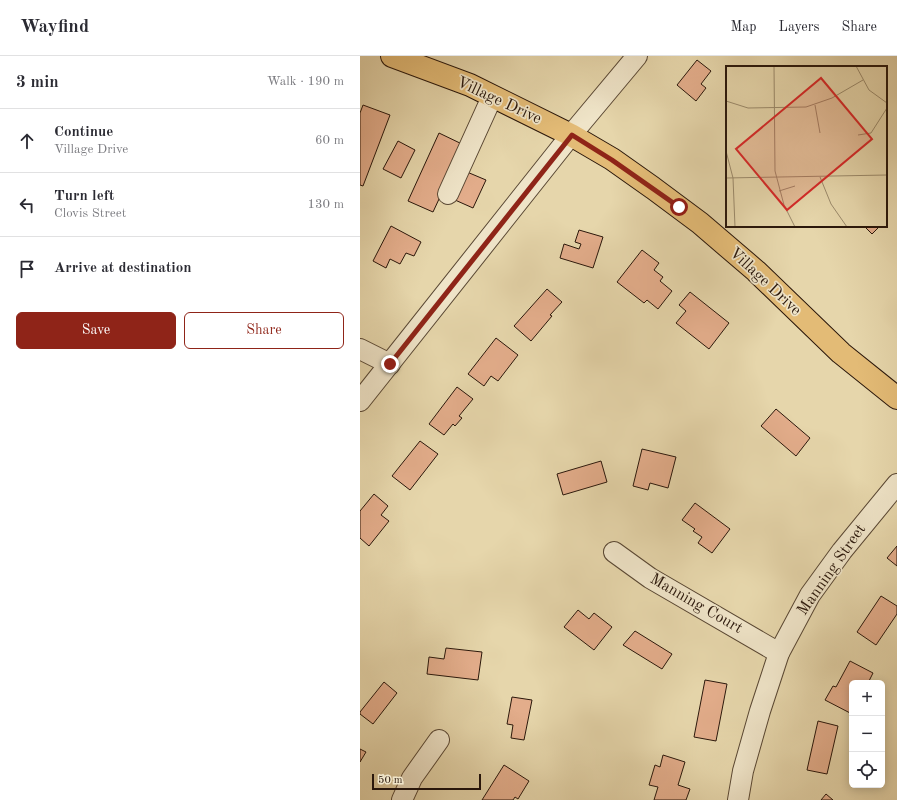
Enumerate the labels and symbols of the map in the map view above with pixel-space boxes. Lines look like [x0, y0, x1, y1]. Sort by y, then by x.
inset map [726, 66, 887, 227]
street label: Village Drive [454, 74, 544, 128]
route start [670, 198, 688, 216]
street label: Village Drive [726, 245, 804, 319]
route end [381, 355, 399, 373]
street label: Manning Street [795, 521, 869, 618]
street label: Manning Court [647, 571, 745, 637]
scale bar [372, 772, 481, 791]

